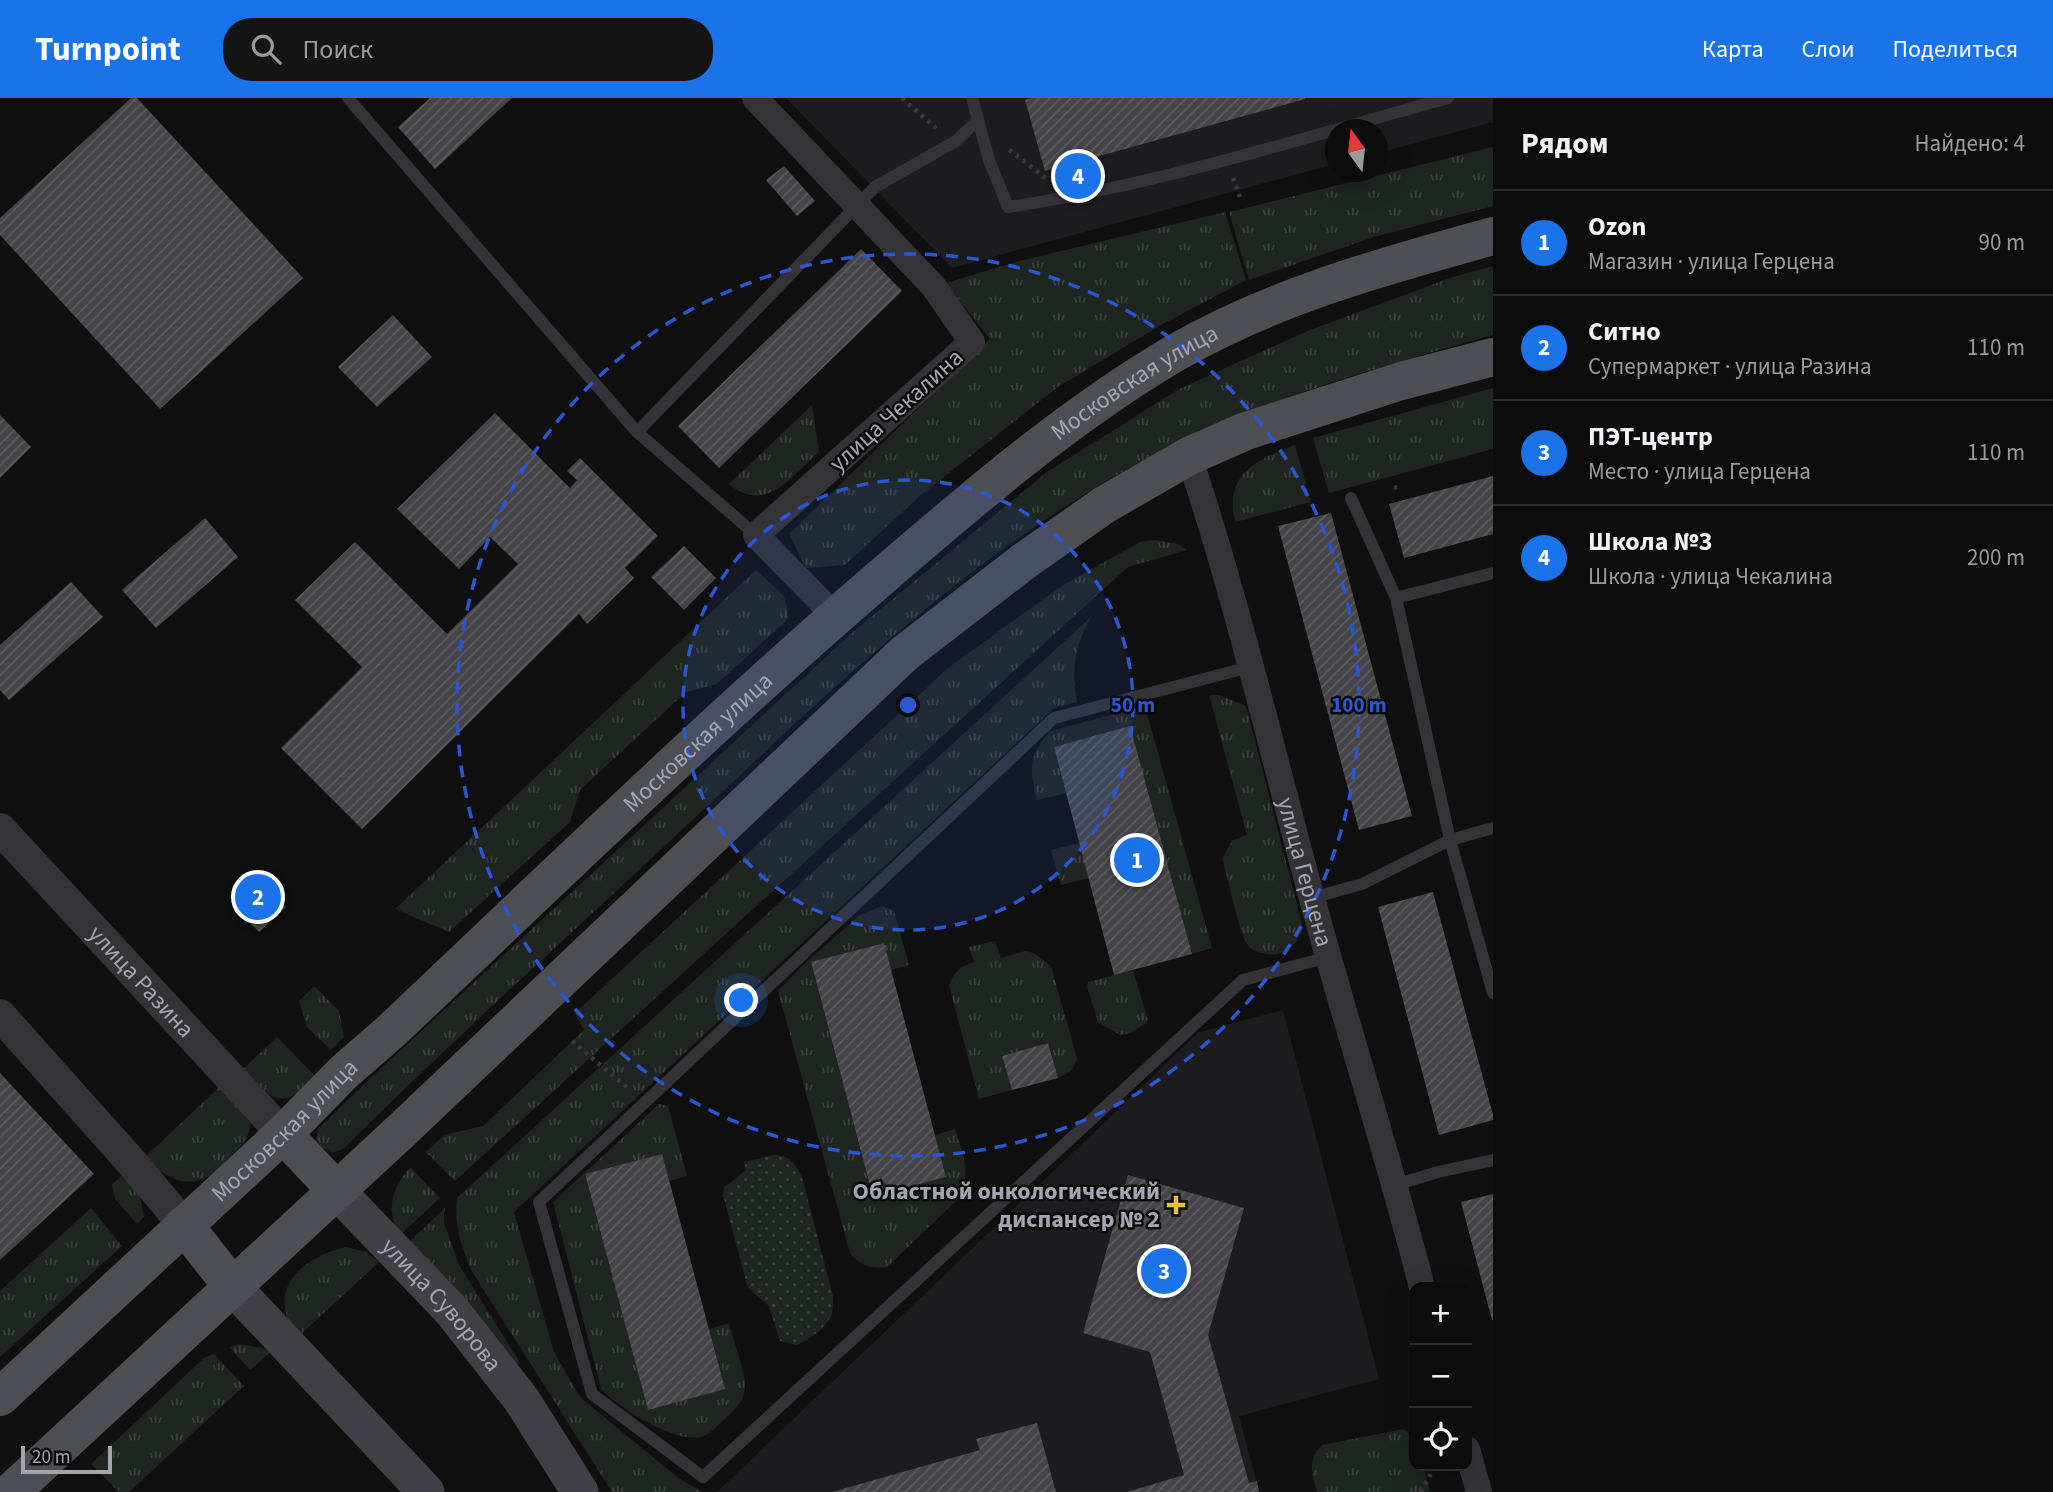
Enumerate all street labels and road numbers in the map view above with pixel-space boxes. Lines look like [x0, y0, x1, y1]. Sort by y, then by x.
street label: Московская улица [1044, 316, 1224, 449]
street label: улица Чекалина [822, 341, 971, 480]
street label: Московская улица [615, 664, 781, 821]
street label: улица Герцена [1268, 794, 1342, 951]
street label: улица Разина [80, 918, 202, 1046]
street label: Московская улица [203, 1051, 366, 1210]
street label: улица Суворова [373, 1230, 510, 1379]

